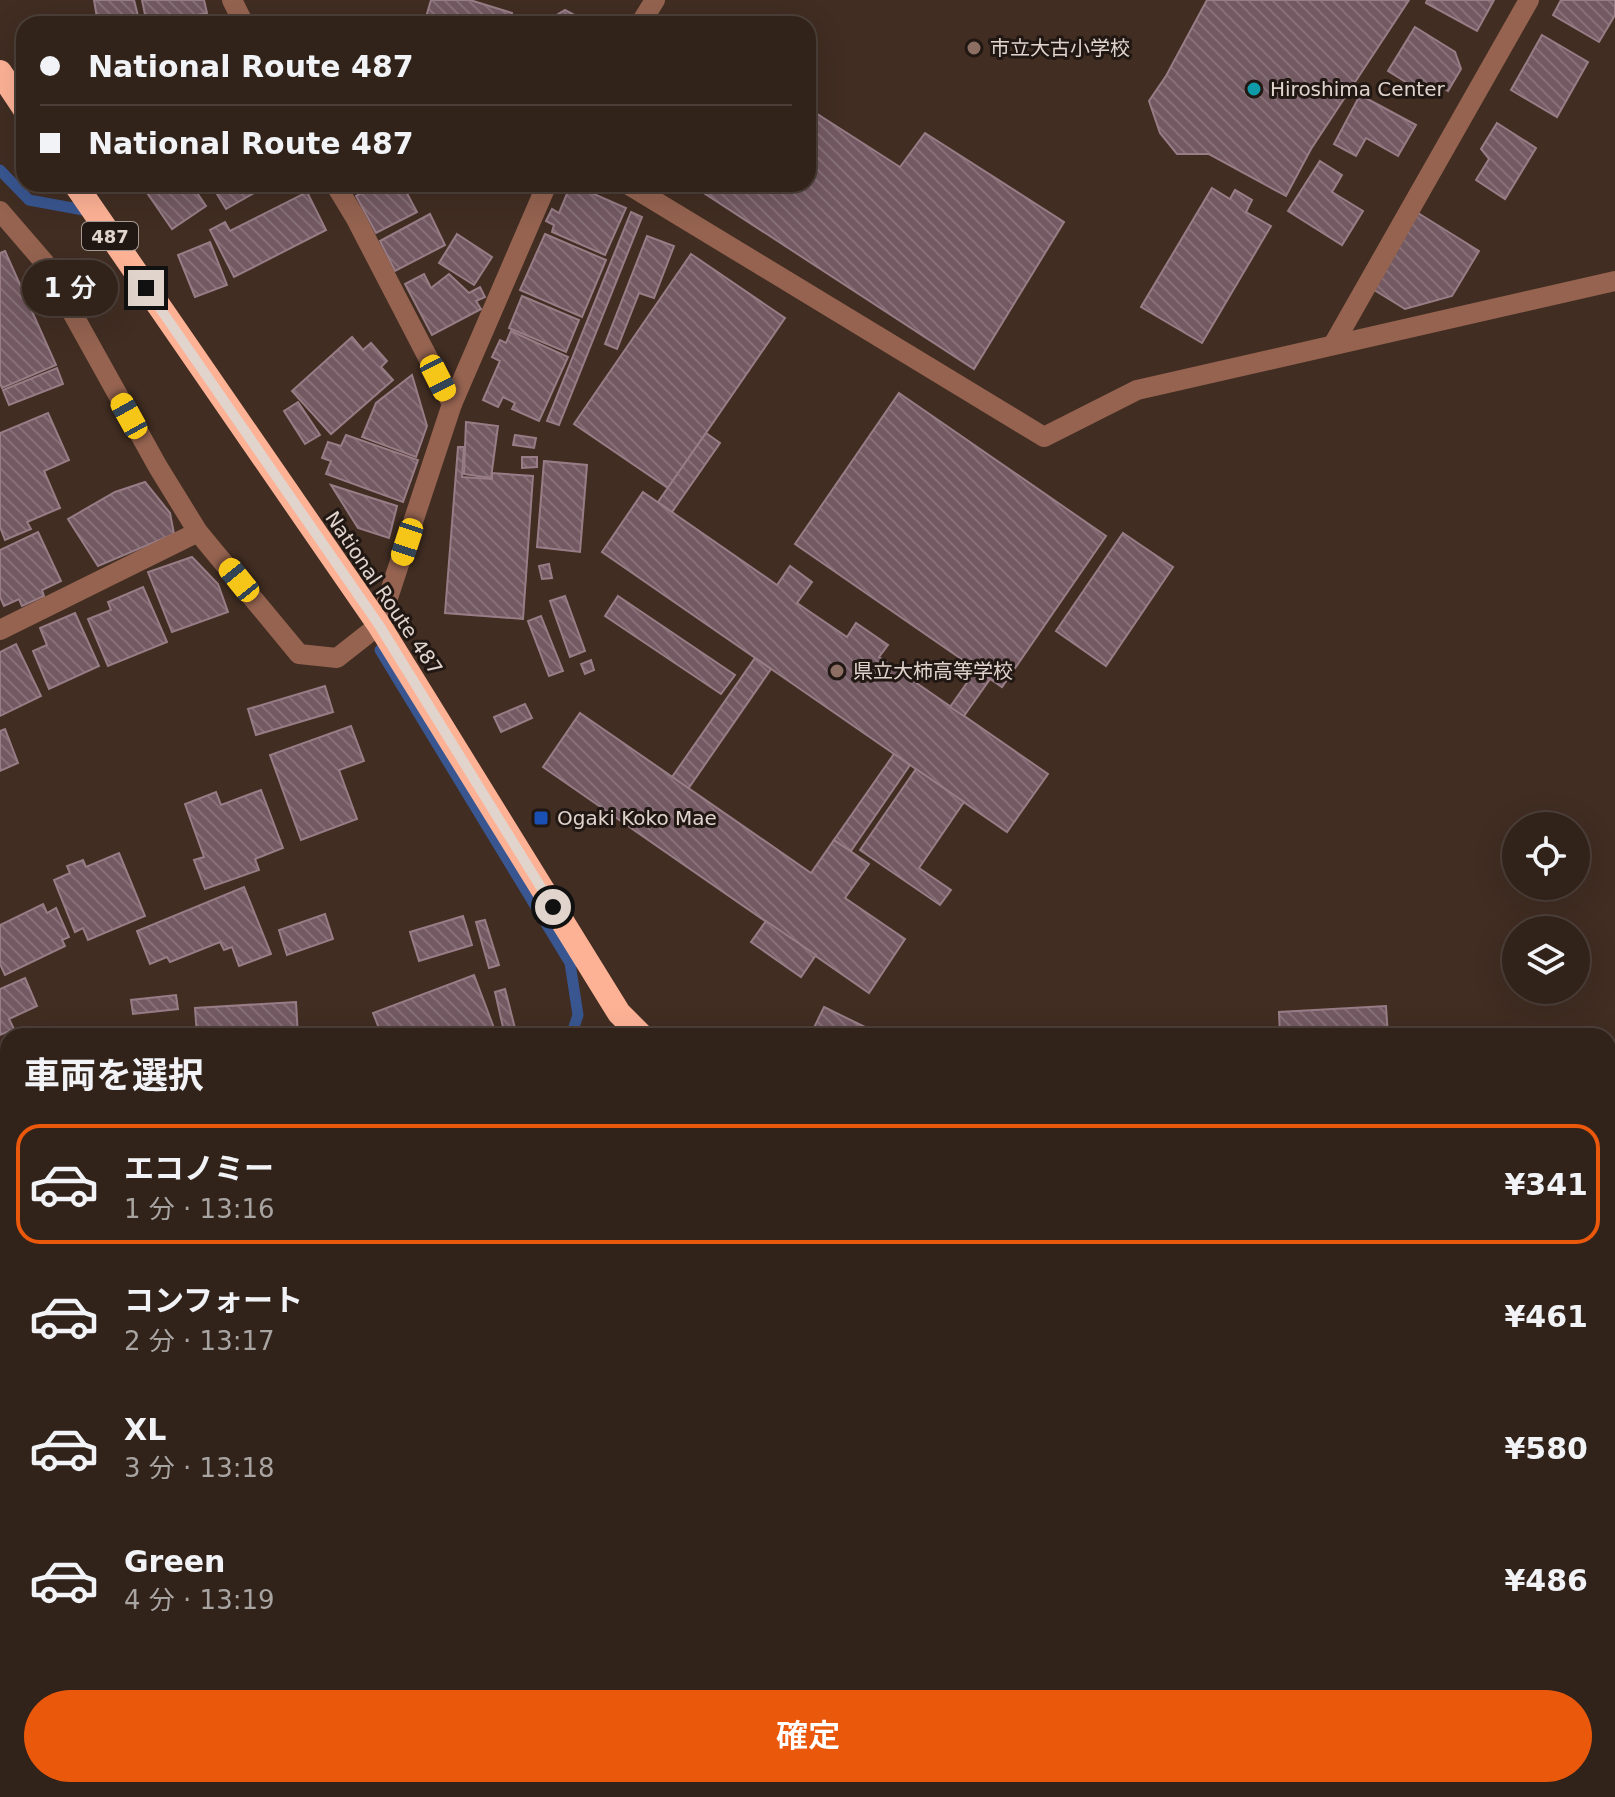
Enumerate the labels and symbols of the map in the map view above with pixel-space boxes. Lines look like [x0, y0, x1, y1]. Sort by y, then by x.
place label: 市立大古小学校 [990, 36, 1130, 60]
marker: 市立大古小学校 [965, 39, 983, 57]
place label: Hiroshima Center [1270, 77, 1445, 101]
marker: Hiroshima Center [1245, 80, 1263, 98]
road number: 487 [82, 222, 138, 250]
callout: 1 分 [22, 260, 118, 316]
route end [128, 270, 164, 306]
car [416, 351, 460, 405]
car [107, 389, 151, 443]
street label: National Route 487 [320, 507, 448, 679]
car [388, 515, 426, 569]
car [215, 554, 263, 606]
place label: 県立大柿高等学校 [853, 659, 1013, 683]
marker: 県立大柿高等学校 [828, 662, 846, 680]
place label: Ogaki Koko Mae [557, 806, 717, 830]
marker: Ogaki Koko Mae [532, 809, 550, 827]
route start [535, 889, 571, 925]

